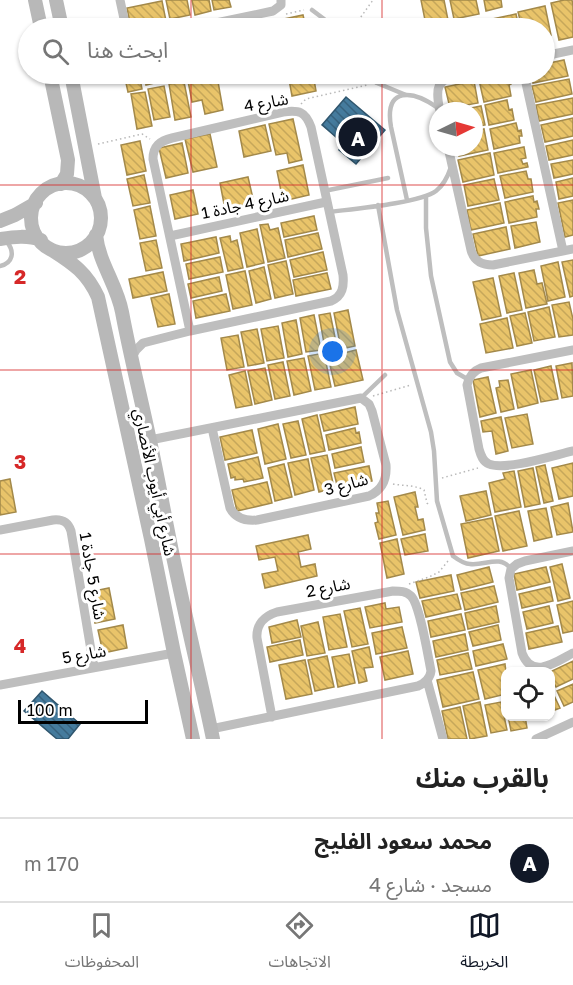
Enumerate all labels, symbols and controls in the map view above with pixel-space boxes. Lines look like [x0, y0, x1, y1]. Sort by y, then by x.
search box [18, 18, 555, 84]
icon: search [39, 35, 72, 68]
text: ابحث هنا [87, 36, 168, 63]
street label: شارع 4 [242, 88, 290, 119]
north arrow [429, 102, 483, 156]
pin: A [338, 114, 378, 160]
street label: شارع 4 جادة 1 [199, 185, 291, 226]
text: 2 [14, 264, 26, 288]
your location [318, 337, 347, 366]
street label: شارع أبي أيوب الأنصاري [127, 406, 180, 558]
text: 3 [14, 449, 26, 473]
street label: شارع 3 [322, 469, 371, 502]
street label: شارع 5 جادة 1 [73, 531, 111, 622]
street label: شارع 2 [304, 573, 352, 604]
text: 4 [14, 633, 26, 657]
street label: شارع 5 [60, 640, 108, 671]
map controls [501, 667, 555, 721]
button: locate [501, 667, 555, 721]
scale bar [18, 697, 148, 724]
text: 100 m [27, 700, 73, 720]
text: بالقرب منك [416, 762, 549, 793]
text: محمد سعود الفليج [315, 827, 492, 854]
text: 170 m [24, 851, 79, 875]
text: A [522, 851, 537, 875]
text: مسجد · شارع 4 [369, 872, 492, 896]
tab: المحفوظات [65, 909, 139, 979]
tab: الاتجاهات [268, 909, 331, 979]
tab: الخريطة [460, 909, 508, 979]

